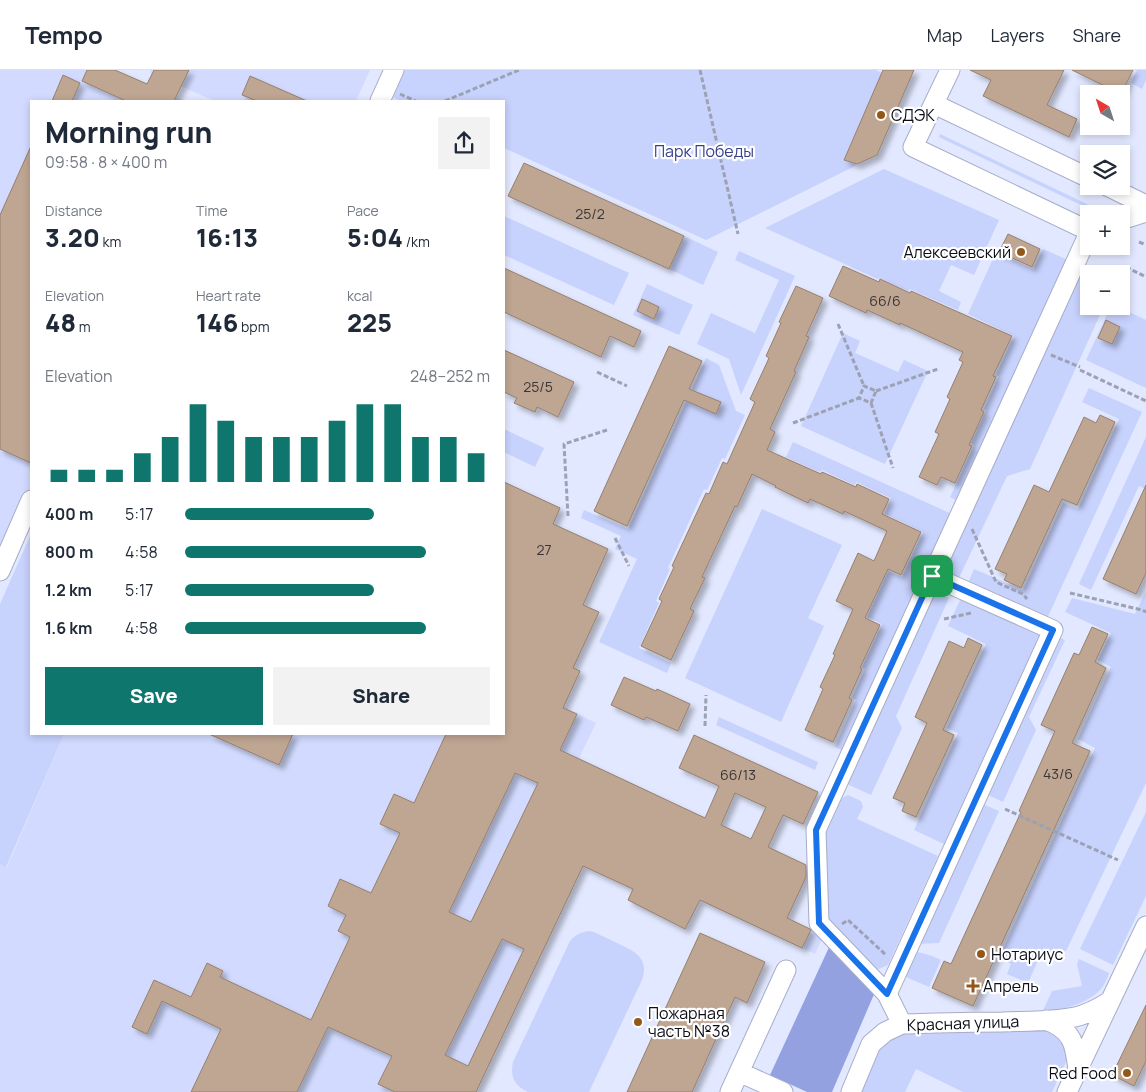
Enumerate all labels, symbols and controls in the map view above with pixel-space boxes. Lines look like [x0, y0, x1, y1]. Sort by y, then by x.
text: Tempo [25, 18, 103, 51]
text: Map [927, 23, 962, 47]
text: Layers [990, 23, 1044, 47]
text: Share [1072, 23, 1121, 47]
north arrow [1080, 85, 1130, 135]
map controls [1080, 85, 1130, 315]
place label: СДЭК [891, 104, 935, 126]
marker: СДЭК [875, 109, 887, 121]
text: Morning run [45, 113, 212, 151]
button: share [438, 117, 490, 169]
park label: Парк Победы [654, 140, 754, 162]
button: layers [1080, 145, 1130, 195]
text: 09:58 · 8 × 400 m [45, 151, 167, 173]
text: Distance [45, 201, 102, 220]
text: Time [196, 201, 228, 220]
text: Pace [347, 201, 379, 220]
house number: 25/2 [575, 204, 605, 223]
button: + [1080, 205, 1130, 255]
text: 3.20 [45, 220, 100, 255]
text: 16:13 [196, 220, 258, 255]
text: 5:04 [347, 220, 403, 255]
text: km [100, 232, 121, 251]
text: /km [403, 232, 430, 251]
place label: Алексеевский [903, 241, 1011, 263]
marker: Алексеевский [1015, 246, 1027, 258]
button: − [1080, 265, 1130, 315]
text: Elevation [45, 286, 104, 305]
text: Heart rate [196, 286, 261, 305]
text: kcal [347, 286, 373, 305]
house number: 66/6 [869, 291, 901, 310]
text: 48 [45, 305, 76, 340]
text: 146 [196, 305, 238, 340]
text: 225 [347, 305, 392, 340]
text: m [76, 317, 91, 336]
text: bpm [238, 317, 270, 336]
text: Elevation [45, 365, 113, 387]
text: 248–252 m [410, 365, 490, 387]
house number: 25/5 [523, 377, 553, 396]
text: 400 m [45, 503, 93, 525]
text: 5:17 [125, 503, 153, 525]
house number: 27 [536, 540, 552, 559]
text: 800 m [45, 541, 93, 563]
text: 4:58 [125, 541, 158, 563]
pin [911, 555, 953, 597]
icon: arrive [918, 562, 946, 590]
text: 1.2 km [45, 579, 92, 601]
text: 5:17 [125, 579, 153, 601]
text: 1.6 km [45, 617, 92, 639]
text: 4:58 [125, 617, 158, 639]
button: Save [45, 667, 263, 725]
button: Share [273, 667, 490, 725]
house number: 43/6 [1043, 764, 1073, 783]
house number: 66/13 [720, 765, 756, 784]
place label: Нотариус [991, 943, 1064, 965]
marker: Нотариус [975, 948, 987, 960]
place label: Апрель [983, 975, 1039, 997]
marker: Апрель [967, 980, 979, 992]
place label: Пожарная часть №38 [648, 1002, 730, 1042]
street label: Красная улица [907, 1010, 1019, 1036]
marker: Пожарная часть №38 [632, 1016, 644, 1028]
place label: Red Food [1049, 1062, 1117, 1084]
marker: Red Food [1121, 1067, 1133, 1079]

